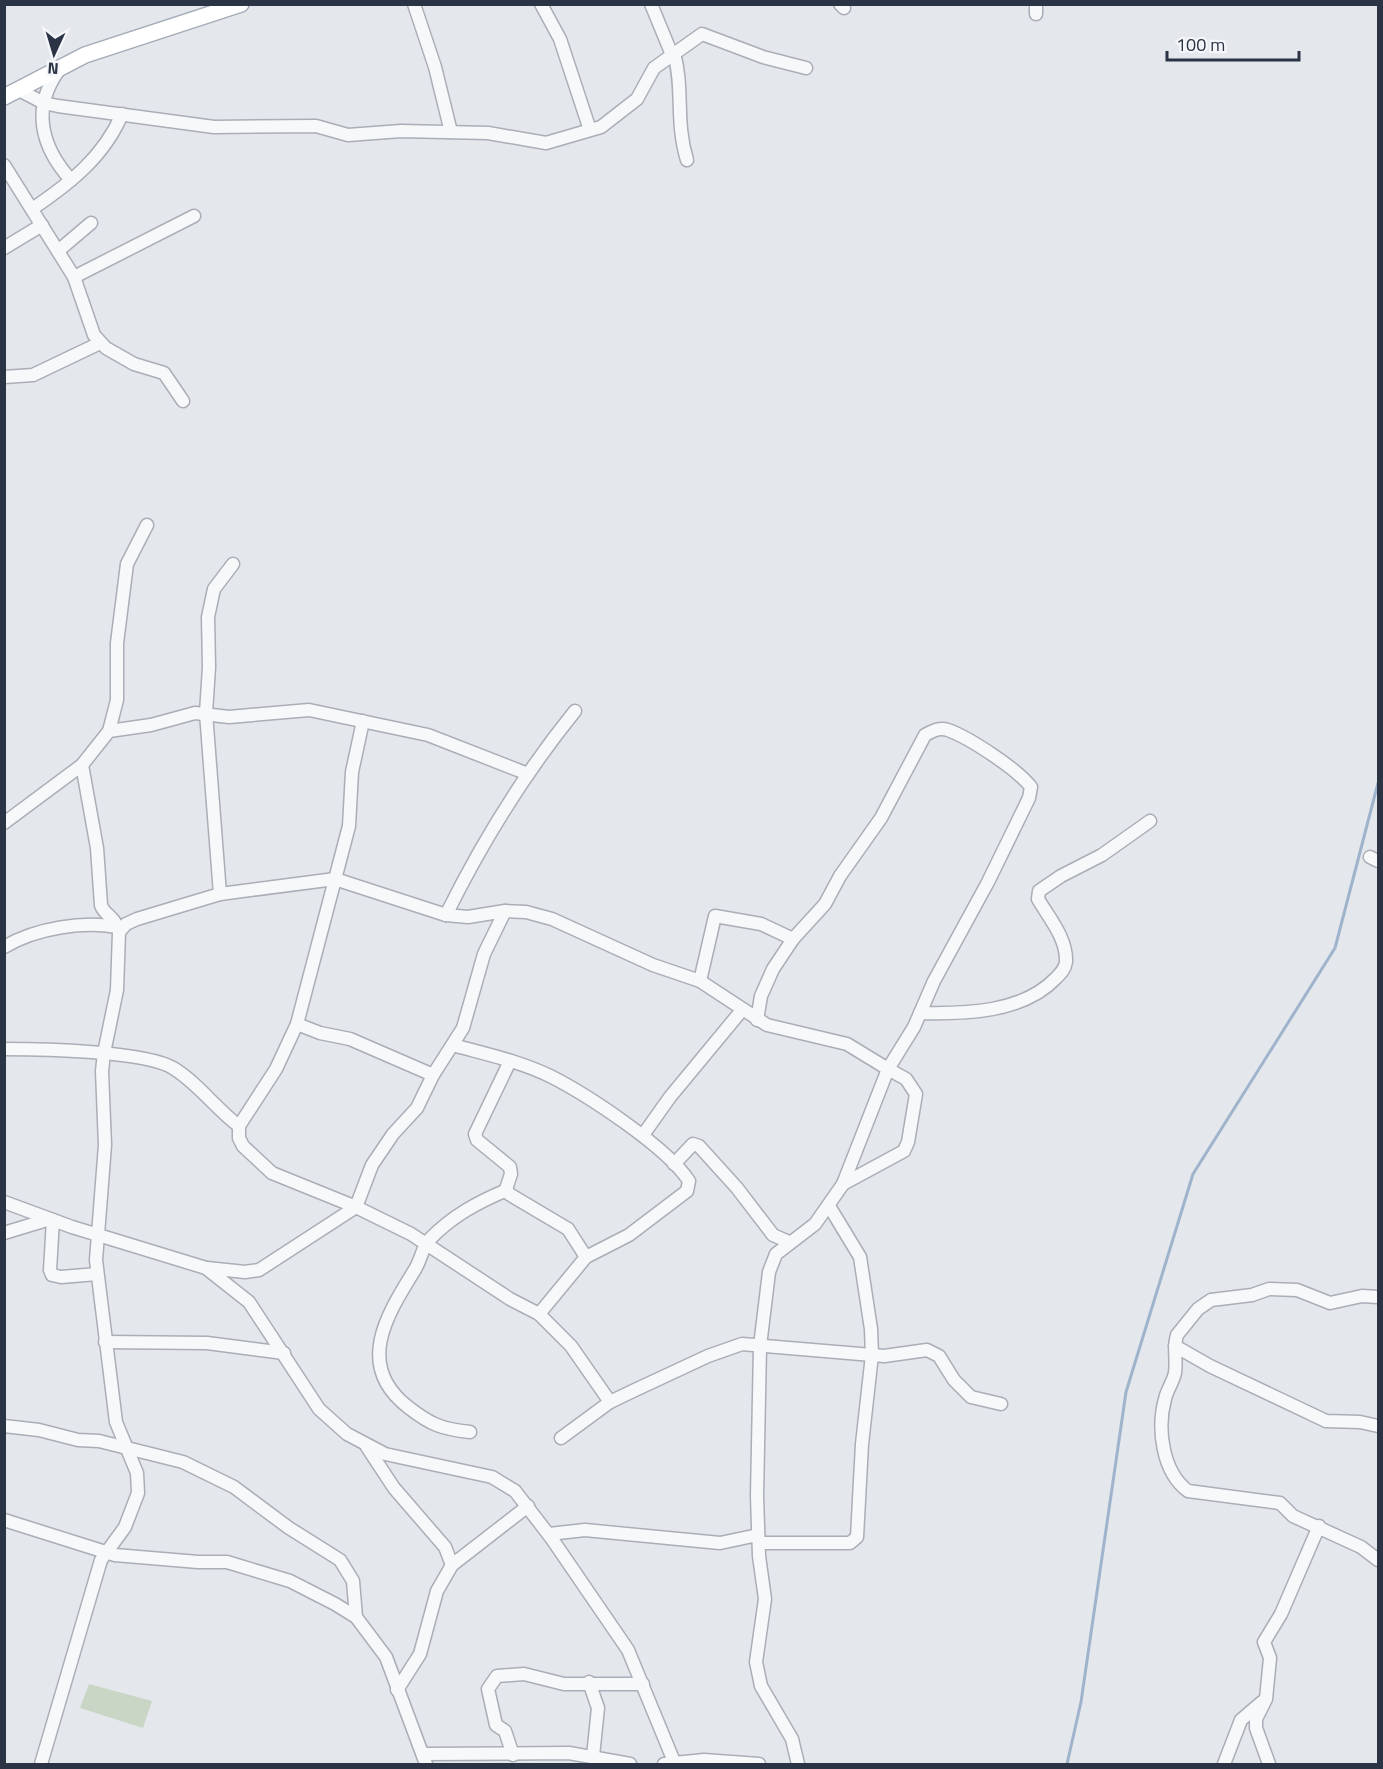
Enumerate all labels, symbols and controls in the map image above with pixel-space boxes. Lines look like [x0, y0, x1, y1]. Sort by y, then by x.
north arrow [24, 24, 84, 84]
scale bar [1167, 24, 1299, 62]
text: 100 m [1176, 31, 1225, 58]
text: N [47, 57, 59, 81]

